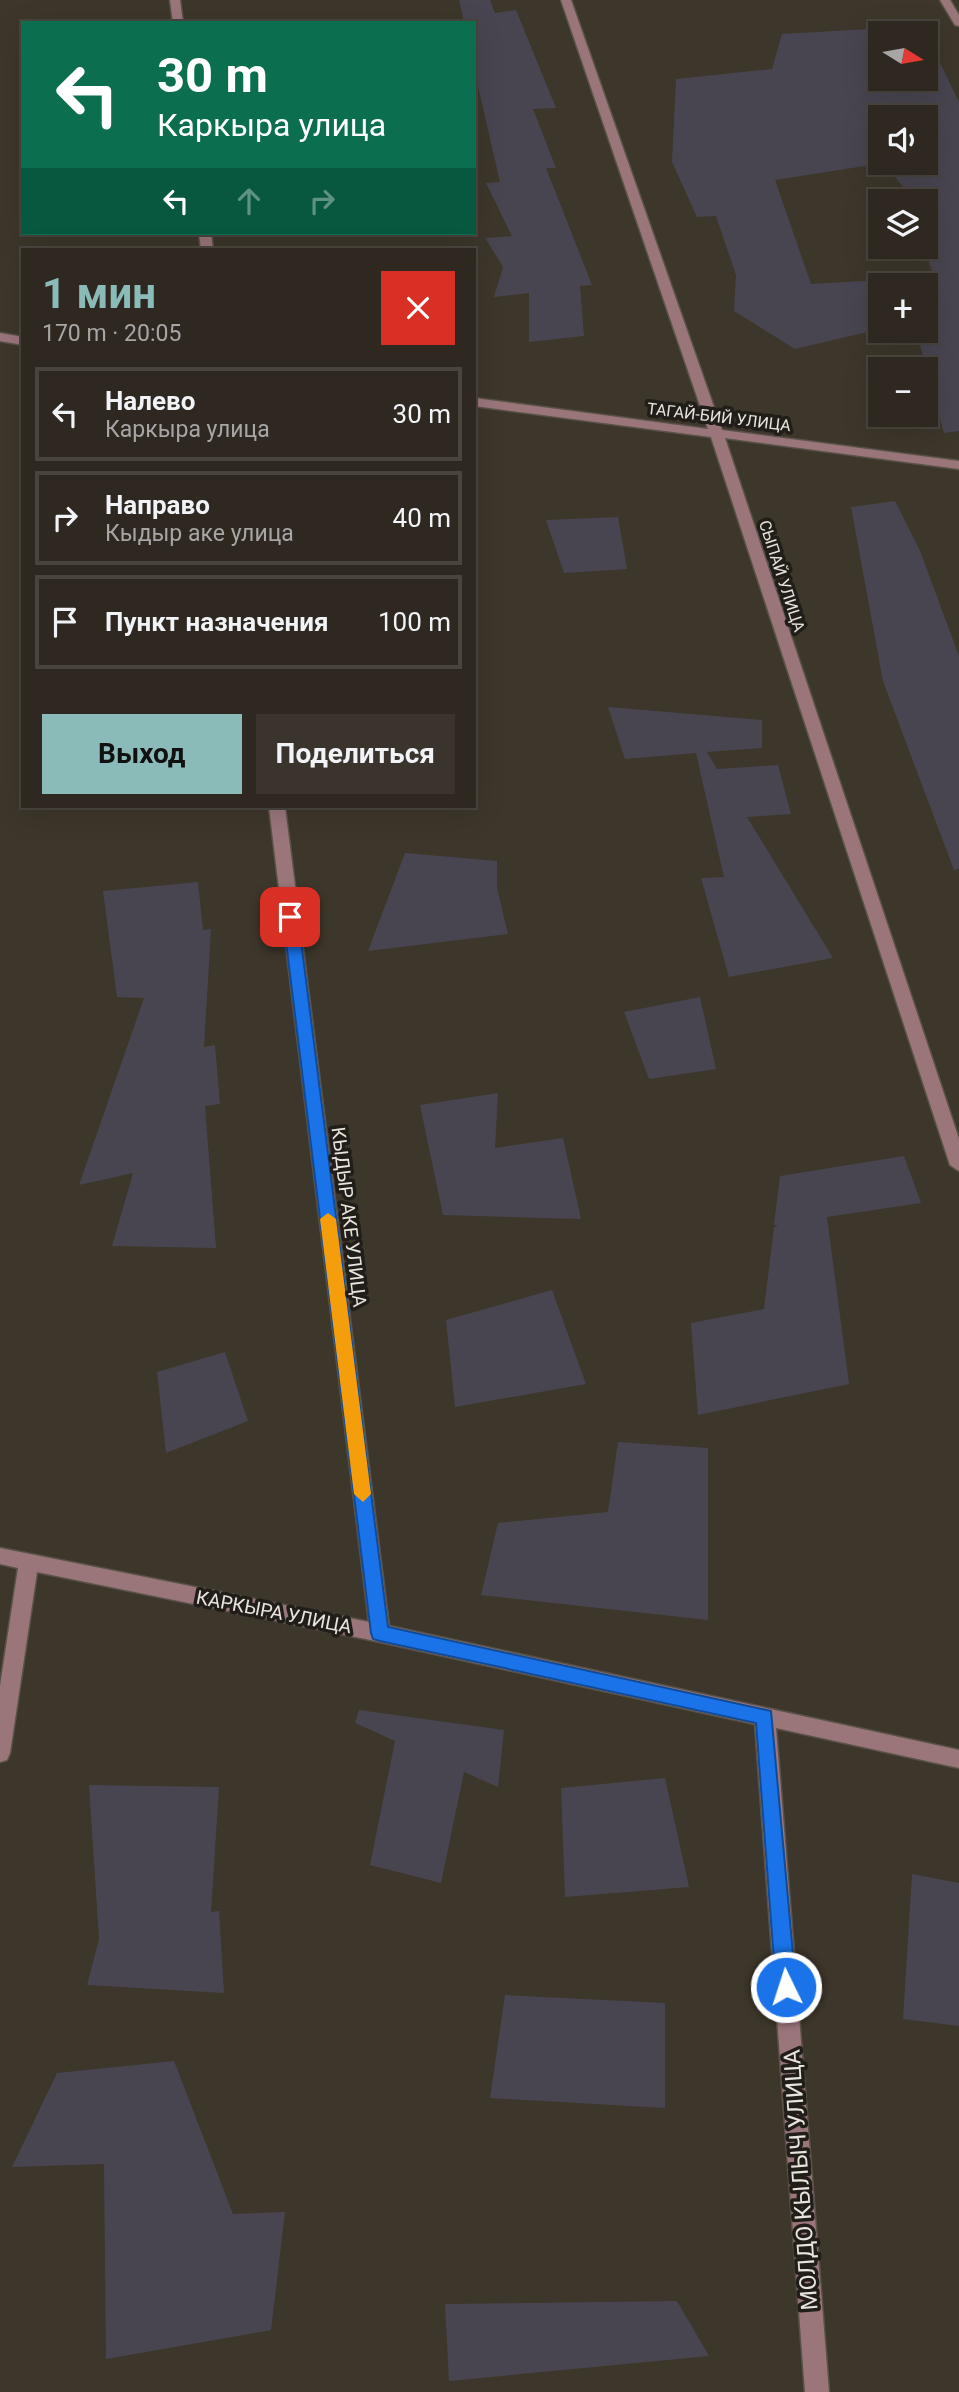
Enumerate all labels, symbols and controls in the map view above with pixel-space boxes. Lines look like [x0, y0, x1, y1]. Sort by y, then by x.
north arrow [868, 21, 938, 91]
map controls [868, 21, 938, 427]
text: 30 m [157, 47, 268, 104]
icon: left [42, 49, 133, 140]
button: sound [868, 105, 938, 175]
text: Каркыра улица [157, 106, 386, 144]
icon: left [157, 182, 195, 220]
icon: ahead [230, 182, 268, 220]
icon: right [303, 182, 341, 220]
button: layers [868, 189, 938, 259]
text: 1 мин [42, 269, 156, 318]
button: close [381, 271, 455, 345]
button: + [868, 273, 938, 343]
text: 170 m · 20:05 [42, 320, 181, 347]
button: − [868, 357, 938, 427]
text: Налево [105, 386, 195, 416]
icon: left [46, 395, 84, 433]
text: 30 m [393, 399, 451, 429]
street label: ТАГАЙ-БИЙ УЛИЦА [646, 399, 792, 435]
text: Каркыра улица [105, 416, 270, 443]
text: Направо [105, 490, 210, 520]
icon: right [46, 499, 84, 537]
text: 40 m [393, 503, 451, 533]
street label: СЫПАЙ УЛИЦА [755, 518, 809, 635]
text: Кыдыр аке улица [105, 520, 294, 547]
icon: arrive [46, 603, 84, 641]
text: Пункт назначения [105, 607, 329, 637]
text: 100 m [378, 607, 451, 637]
button: Выход [42, 714, 242, 794]
button: Поделиться [256, 714, 455, 794]
pin [260, 887, 320, 947]
icon: arrive [271, 898, 309, 936]
street label: КЫДЫР АКЕ УЛИЦА [327, 1126, 372, 1309]
street label: КАРКЫРА УЛИЦА [194, 1586, 354, 1638]
position arrow [749, 1950, 823, 2024]
street label: МОЛДО КЫЛЫЧ УЛИЦА [778, 2049, 824, 2311]

